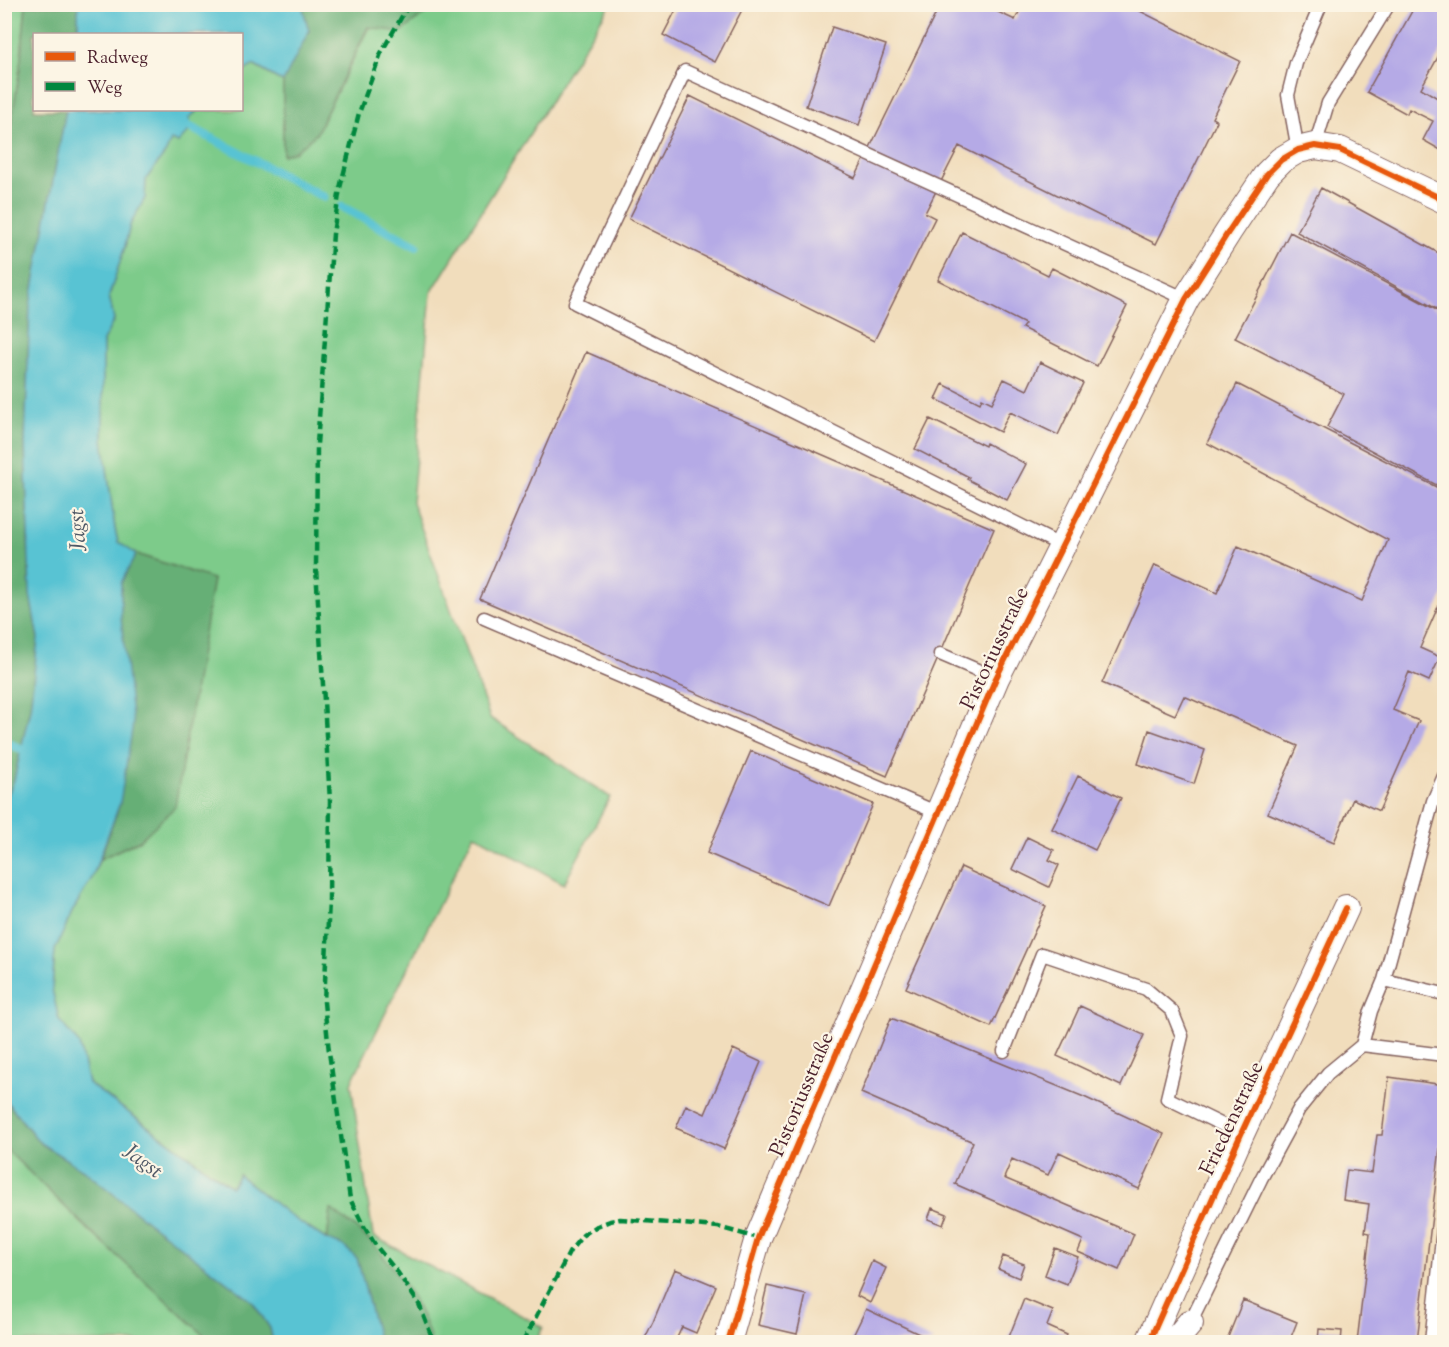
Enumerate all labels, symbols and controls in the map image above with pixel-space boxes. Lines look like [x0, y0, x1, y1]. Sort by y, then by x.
legend [33, 33, 243, 111]
text: Radweg [87, 46, 148, 72]
text: Weg [87, 76, 123, 102]
water label: Jagst [62, 508, 96, 553]
street label: Pistoriusstraße [954, 583, 1037, 715]
street label: Pistoriusstraße [763, 1028, 843, 1162]
street label: Friedenstraße [1193, 1057, 1272, 1181]
water label: Jagst [115, 1136, 169, 1188]

